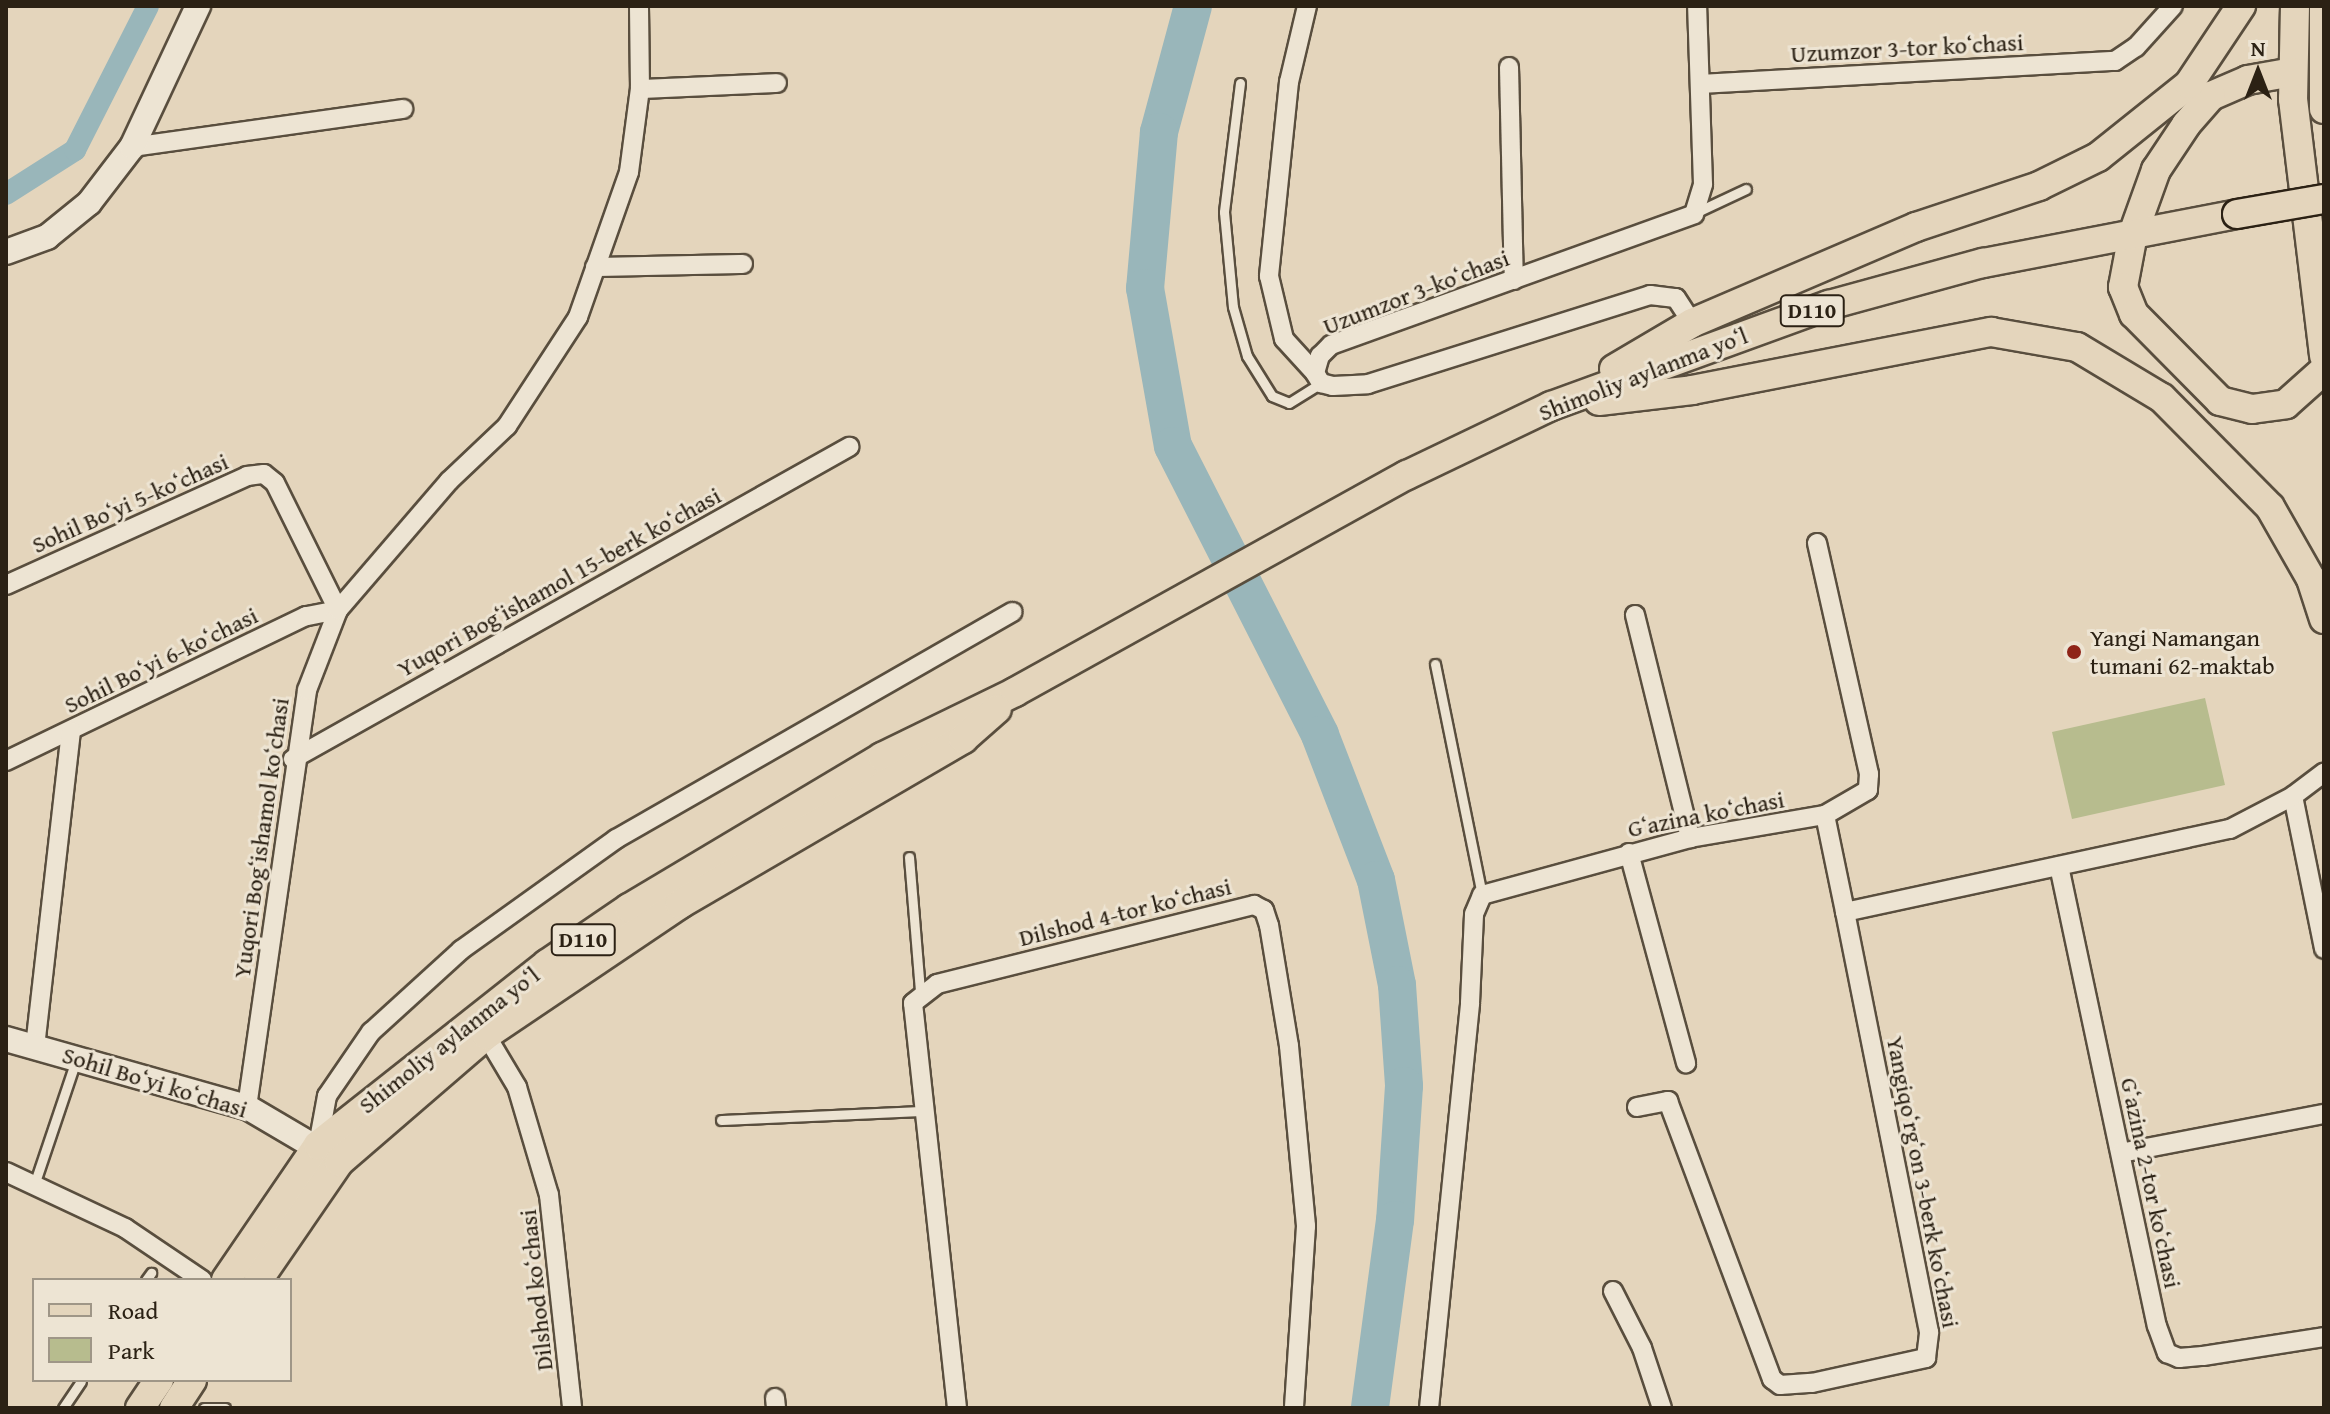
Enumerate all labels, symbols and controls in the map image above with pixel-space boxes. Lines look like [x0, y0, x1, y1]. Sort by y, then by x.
street label: Uzumzor 3-tor koʻchasi [1790, 28, 2024, 68]
north arrow [2218, 32, 2298, 112]
text: N [2251, 32, 2265, 64]
street label: Uzumzor 3-koʻchasi [1319, 243, 1513, 341]
road number: D110 [1778, 293, 1846, 329]
street label: Shimoliy aylanma yoʻl [1534, 321, 1752, 427]
street label: Sohil Boʻyi 5-koʻchasi [27, 447, 233, 559]
street label: Yuqori Bogʻishamol 15-berk koʻchasi [392, 481, 726, 683]
street label: Sohil Boʻyi 6-koʻchasi [59, 601, 263, 719]
place label: Yangi Namangan tumani 62-maktab [2090, 624, 2275, 680]
marker: Yangi Namangan tumani 62-maktab [2065, 643, 2083, 661]
street label: Yuqori Bogʻishamol koʻchasi [227, 696, 295, 980]
street label: Gʻazina koʻchasi [1625, 785, 1787, 843]
street label: Dilshod 4-tor koʻchasi [1016, 872, 1234, 952]
road number: D110 [549, 922, 617, 958]
street label: Shimoliy aylanma yoʻl [353, 960, 545, 1120]
street label: Yangiqoʻrgʻon 3-berk koʻchasi [1881, 1034, 1965, 1330]
street label: Sohil Boʻyi koʻchasi [59, 1040, 251, 1124]
street label: Gʻazina 2-tor koʻchasi [2115, 1075, 2187, 1291]
street label: Dilshod koʻchasi [513, 1208, 559, 1372]
legend [32, 1278, 292, 1382]
text: Road [108, 1293, 158, 1328]
text: Park [108, 1333, 154, 1368]

